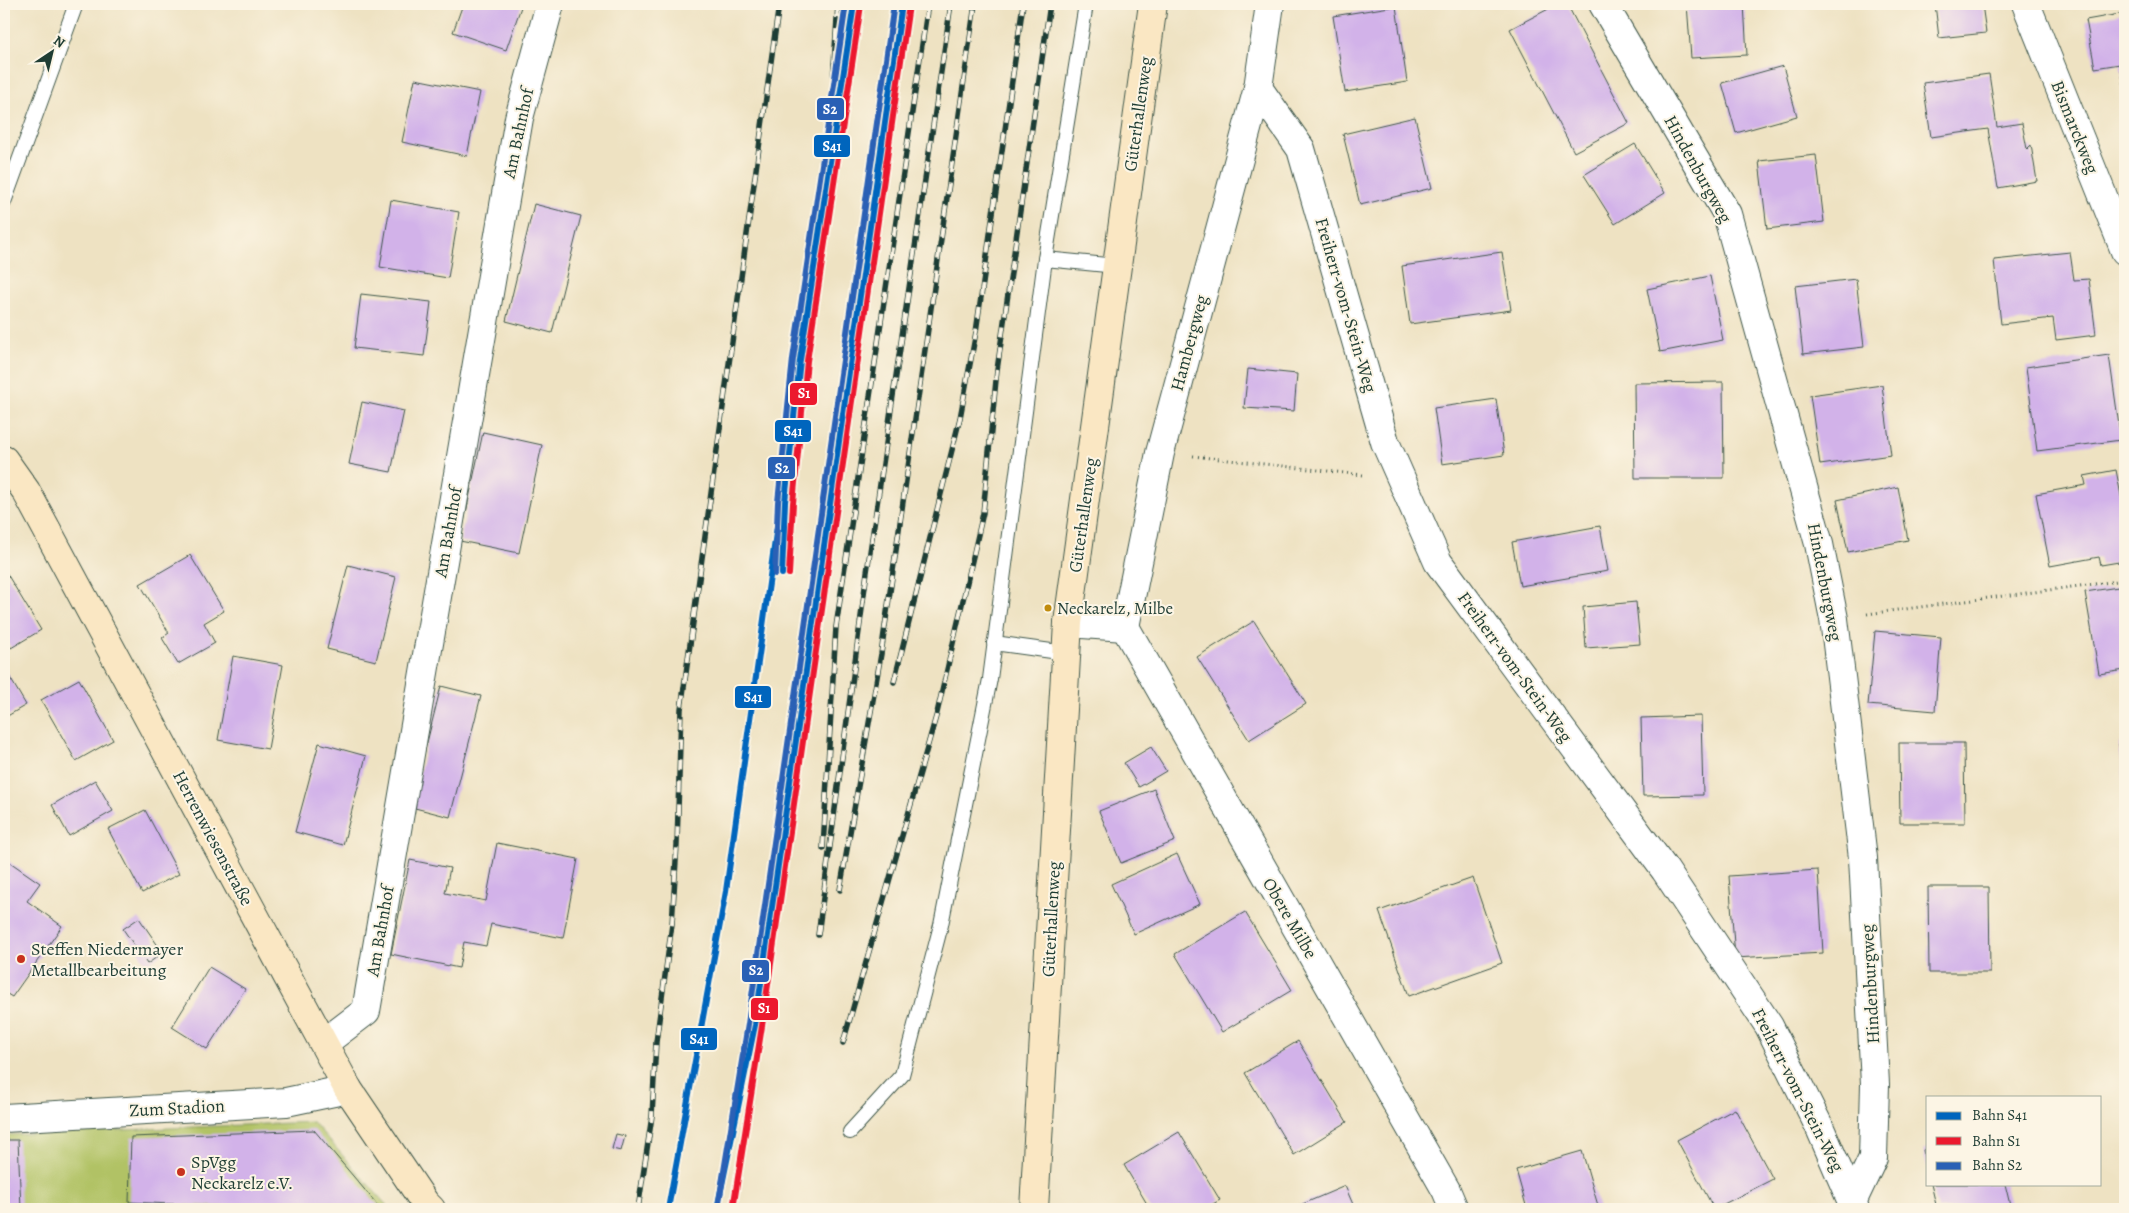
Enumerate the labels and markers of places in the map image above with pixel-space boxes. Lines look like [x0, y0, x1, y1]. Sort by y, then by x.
place label: Neckarelz, Milbe [1057, 597, 1173, 620]
marker: Neckarelz, Milbe [1043, 603, 1053, 613]
place label: Steffen Niedermayer Metallbearbeitung [31, 937, 183, 982]
marker: Steffen Niedermayer Metallbearbeitung [15, 953, 27, 965]
place label: SpVgg Neckarelz e.V. [191, 1150, 293, 1195]
marker: SpVgg Neckarelz e.V. [175, 1166, 187, 1178]

